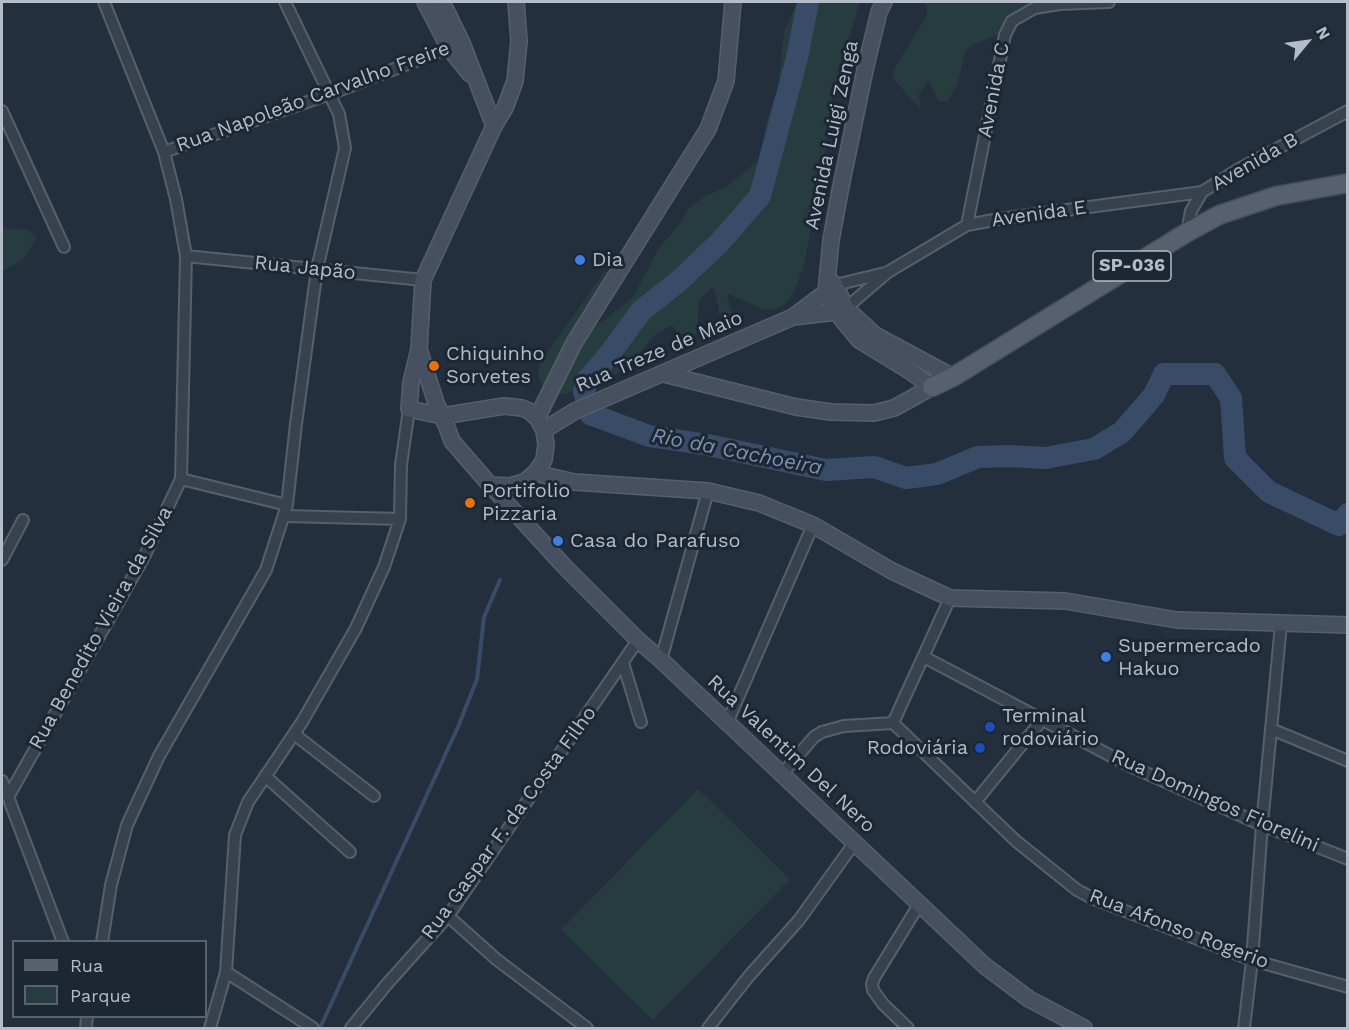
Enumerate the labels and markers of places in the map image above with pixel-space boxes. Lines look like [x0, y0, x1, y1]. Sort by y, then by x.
place label: Dia [592, 248, 623, 272]
marker: Dia [573, 253, 587, 267]
place label: Chiquinho Sorvetes [446, 342, 544, 389]
marker: Chiquinho Sorvetes [427, 359, 441, 373]
place label: Portifolio Pizzaria [482, 479, 570, 526]
marker: Portifolio Pizzaria [463, 496, 477, 510]
place label: Casa do Parafuso [570, 529, 740, 553]
marker: Casa do Parafuso [551, 534, 565, 548]
place label: Supermercado Hakuo [1118, 634, 1261, 681]
marker: Supermercado Hakuo [1099, 650, 1113, 664]
place label: Terminal rodoviário [1002, 704, 1099, 751]
marker: Terminal rodoviário [983, 720, 997, 734]
place label: Rodoviária [867, 736, 968, 760]
marker: Rodoviária [973, 741, 987, 755]

